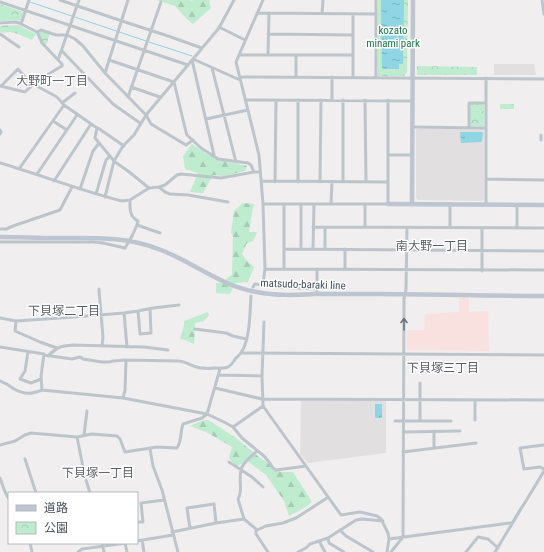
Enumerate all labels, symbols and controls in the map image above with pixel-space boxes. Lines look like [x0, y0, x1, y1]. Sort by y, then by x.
park label: kozato minami park [366, 24, 420, 50]
district label: 大野町一丁目 [16, 74, 88, 88]
district label: 南大野一丁目 [396, 239, 468, 253]
street label: matsudo-baraki line [260, 277, 346, 292]
district label: 下貝塚二丁目 [28, 304, 100, 318]
one-way arrow [400, 318, 408, 331]
district label: 下貝塚三丁目 [407, 361, 479, 375]
district label: 下貝塚一丁目 [62, 466, 134, 480]
legend [8, 492, 138, 544]
text: 道路 [44, 501, 68, 515]
text: 公園 [44, 521, 68, 535]

